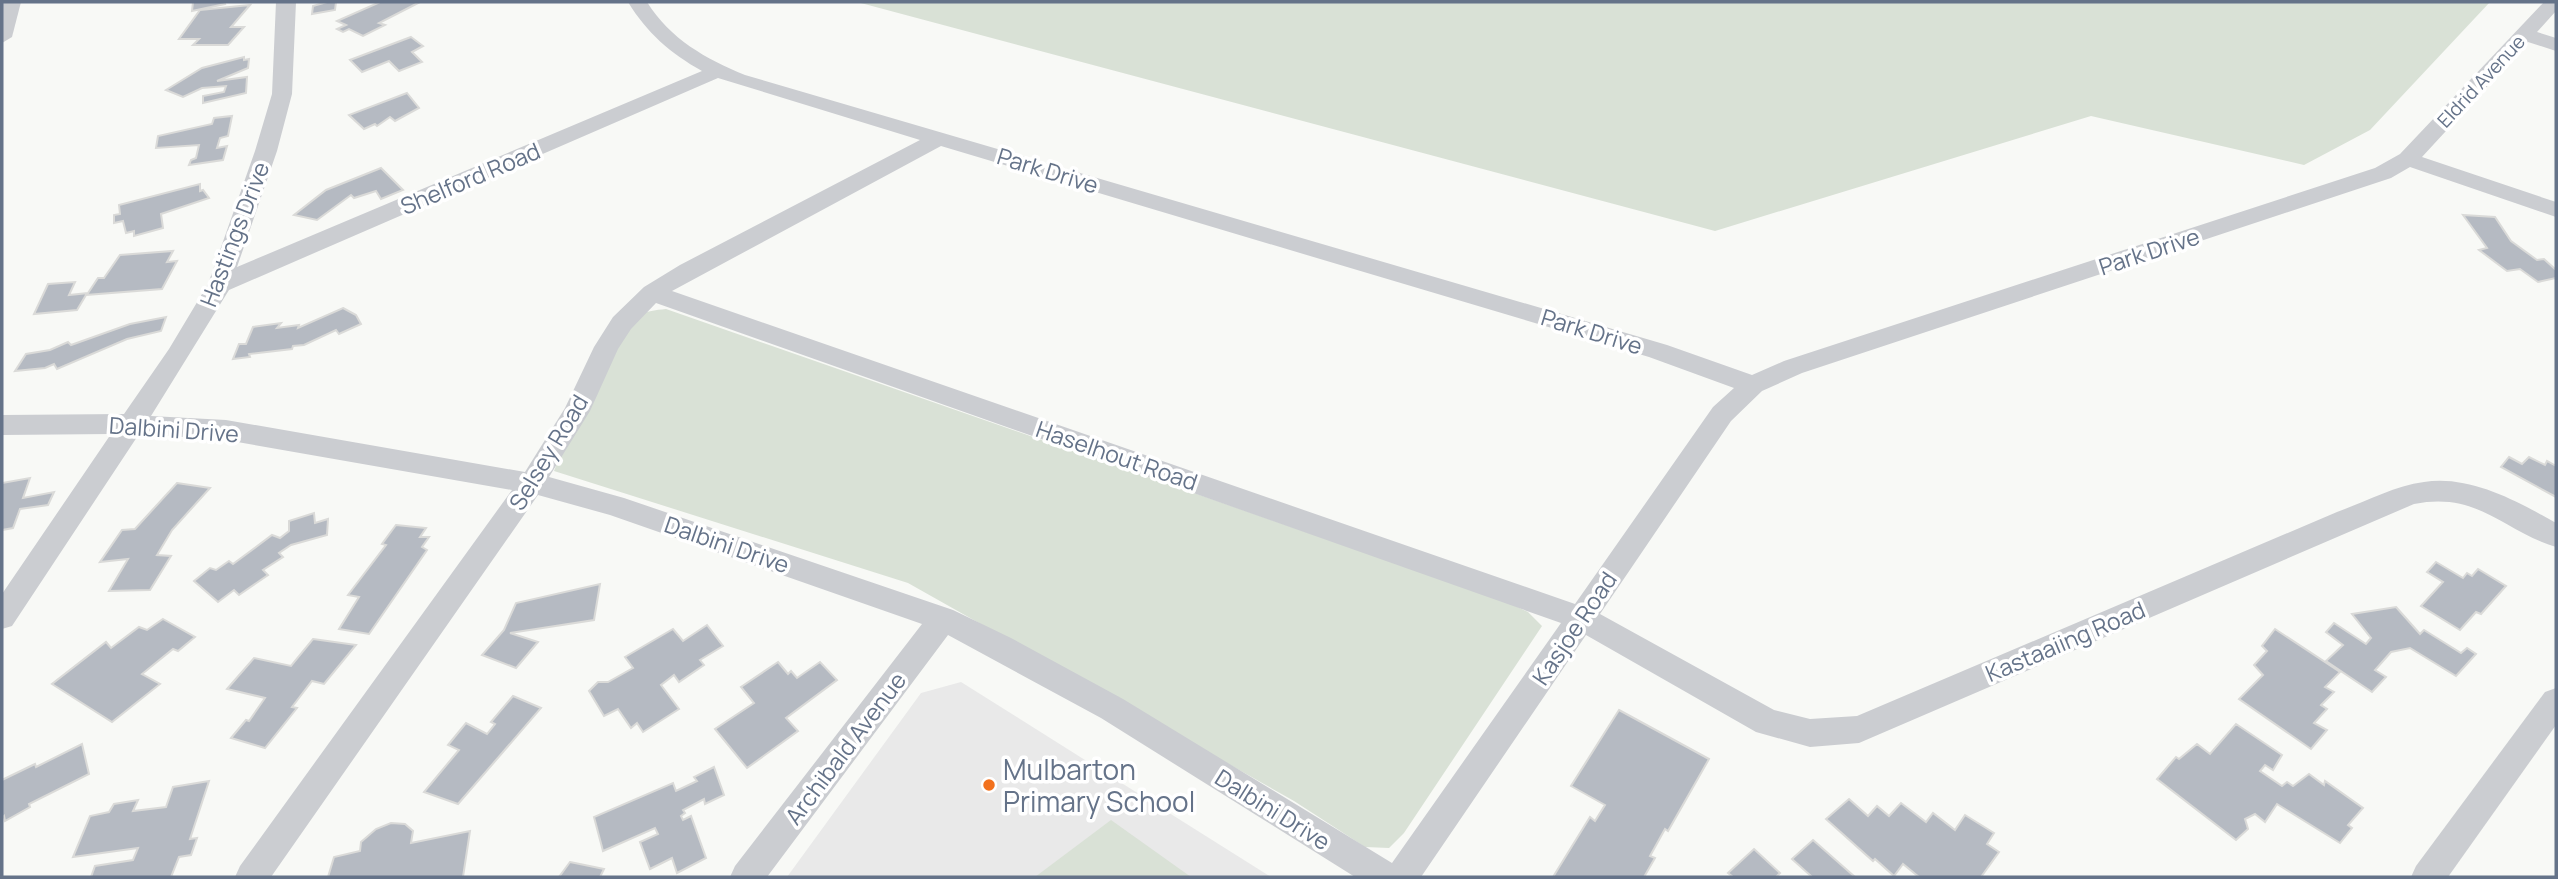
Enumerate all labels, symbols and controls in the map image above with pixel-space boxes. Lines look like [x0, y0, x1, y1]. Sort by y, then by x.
street label: Eldrid Avenue [2431, 29, 2531, 133]
street label: Shelford Road [395, 134, 545, 222]
street label: Park Drive [993, 139, 1103, 201]
street label: Hastings Drive [192, 157, 276, 311]
street label: Park Drive [2094, 220, 2204, 282]
street label: Park Drive [1537, 300, 1647, 362]
street label: Selsey Road [501, 388, 595, 516]
street label: Dalbini Drive [108, 409, 240, 449]
street label: Haselhout Road [1032, 412, 1202, 498]
street label: Dalbini Drive [660, 508, 794, 580]
street label: Kasjoe Road [1524, 565, 1624, 691]
street label: Kastaaiing Road [1980, 593, 2150, 689]
street label: Archibald Avenue [777, 665, 913, 831]
place label: Mulbarton Primary School [1003, 750, 1195, 820]
street label: Dalbini Drive [1209, 761, 1337, 857]
marker: Mulbarton Primary School [981, 777, 997, 793]

